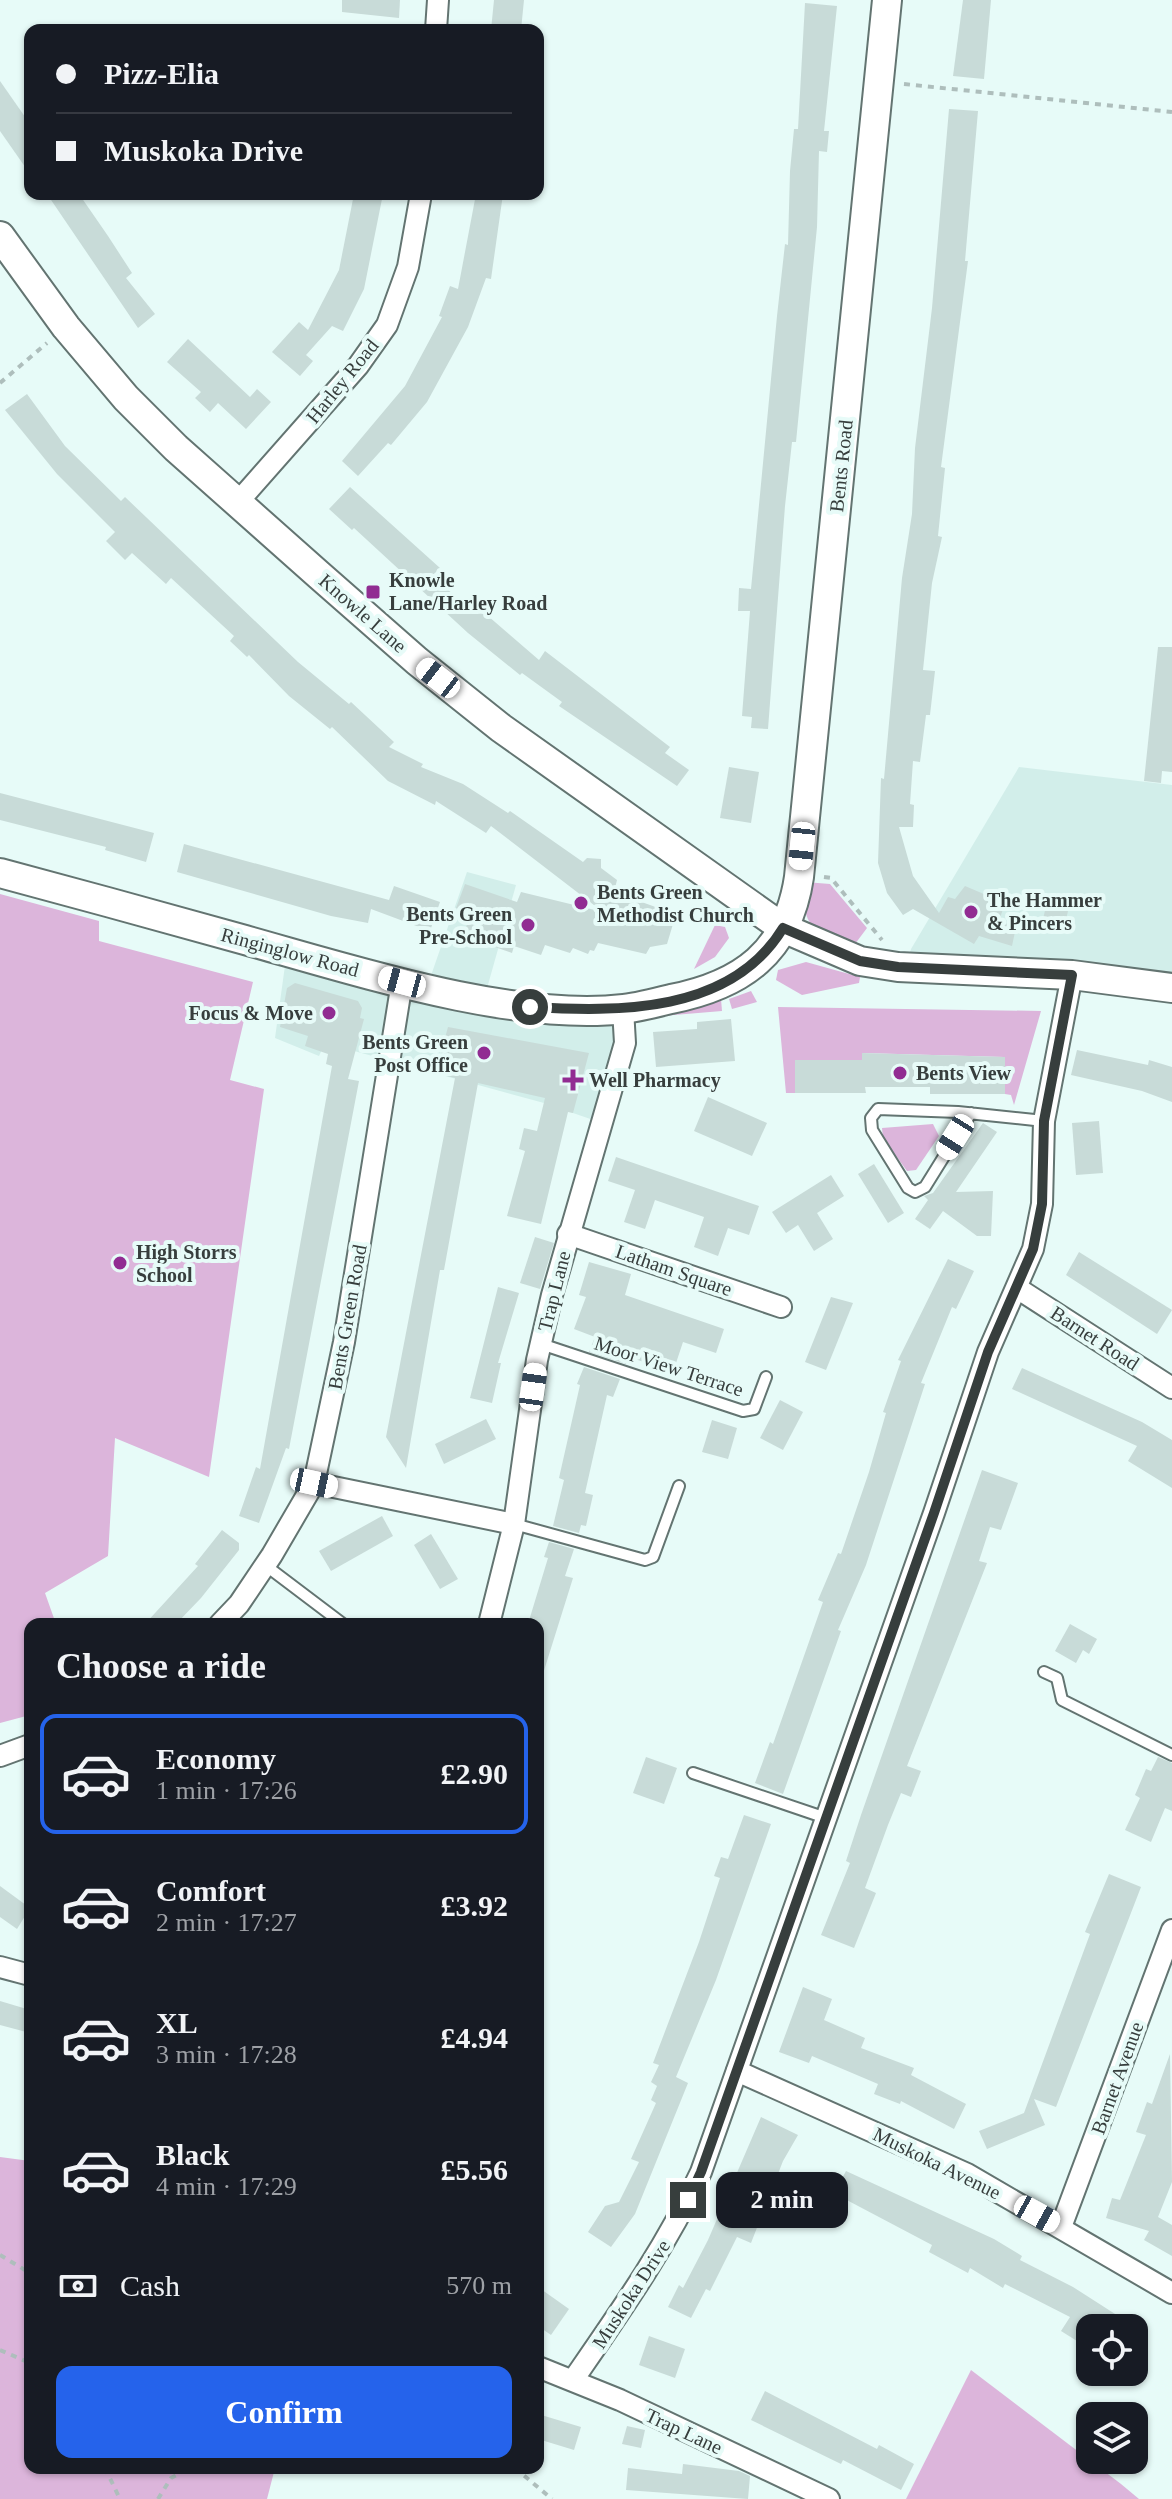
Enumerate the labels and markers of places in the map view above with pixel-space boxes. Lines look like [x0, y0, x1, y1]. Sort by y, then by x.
place label: Knowle Lane/Harley Road [389, 569, 547, 615]
marker: Knowle Lane/Harley Road [364, 583, 382, 601]
place label: Bents Green Methodist Church [597, 881, 754, 926]
place label: The Hammer & Pincers [987, 889, 1102, 934]
marker: Bents Green Methodist Church [572, 894, 590, 912]
place label: Bents Green Pre-School [406, 903, 512, 948]
marker: The Hammer & Pincers [962, 903, 980, 921]
marker: Bents Green Pre-School [519, 916, 537, 934]
place label: Focus & Move [189, 1002, 313, 1024]
marker: Focus & Move [320, 1004, 338, 1022]
place label: Bents Green Post Office [362, 1031, 468, 1076]
marker: Bents Green Post Office [475, 1044, 493, 1062]
place label: Bents View [916, 1062, 1012, 1084]
marker: Bents View [891, 1064, 909, 1082]
place label: Well Pharmacy [589, 1069, 721, 1092]
marker: Well Pharmacy [564, 1071, 582, 1089]
place label: High Storrs School [136, 1241, 237, 1286]
marker: High Storrs School [111, 1254, 129, 1272]

